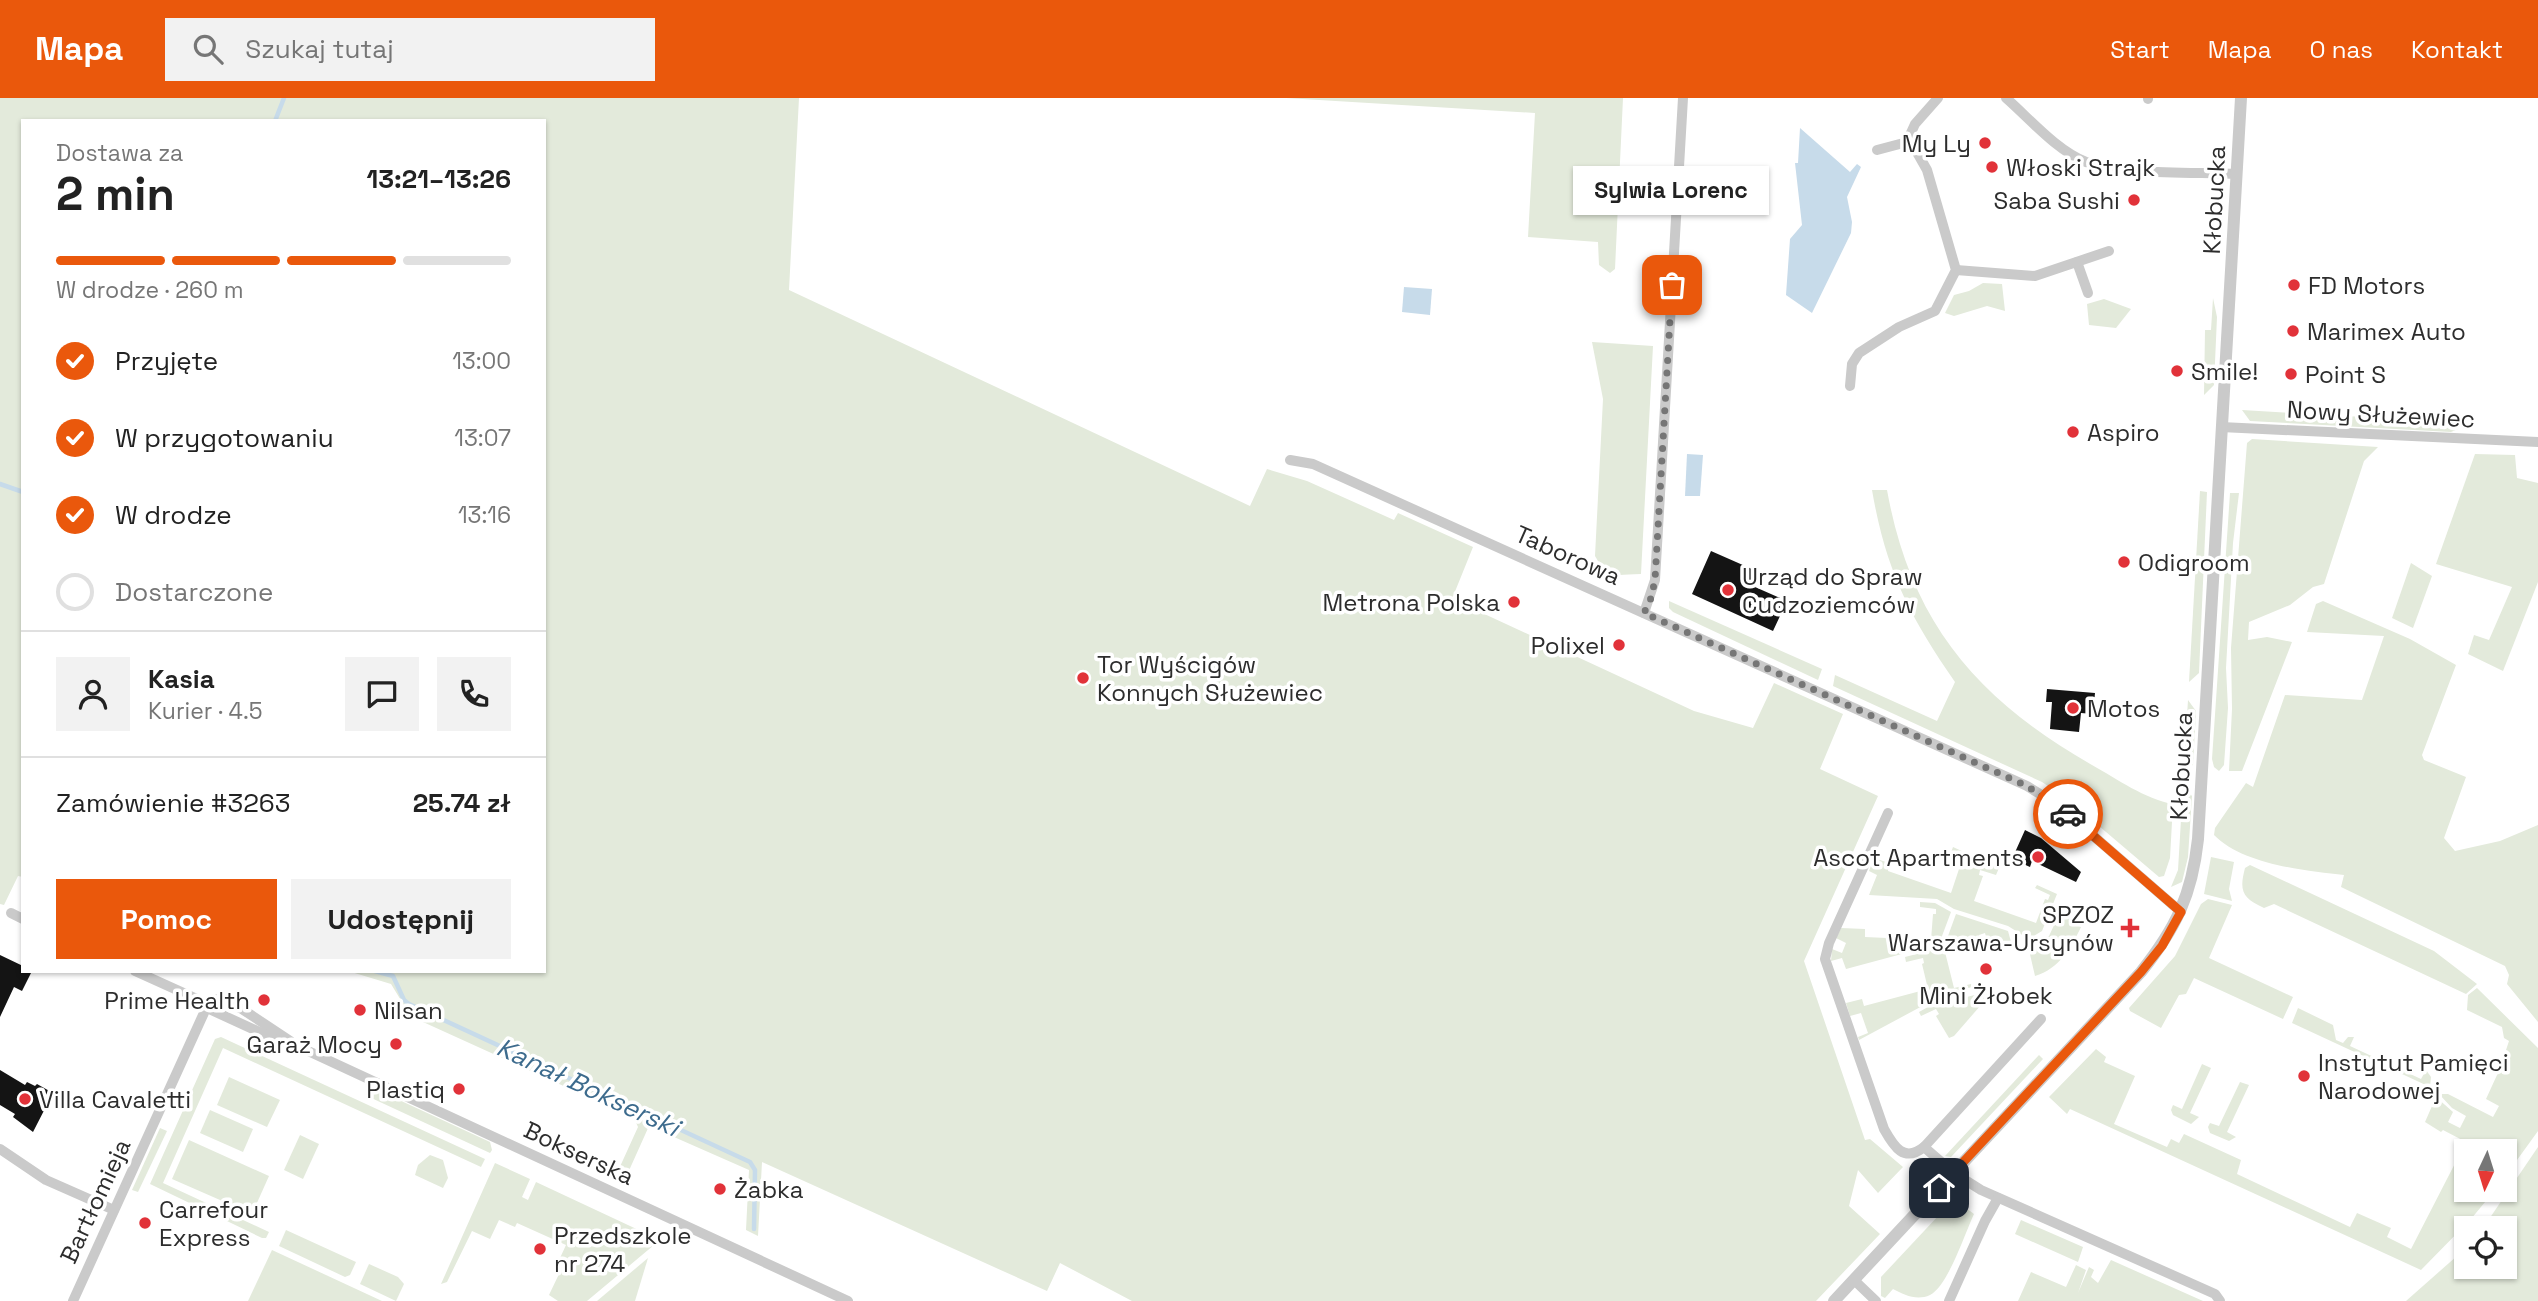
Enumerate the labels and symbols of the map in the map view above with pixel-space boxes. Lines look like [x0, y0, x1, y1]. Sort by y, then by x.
place label: My Ly [1902, 128, 1971, 159]
marker: My Ly [1977, 135, 1993, 151]
street label: Kłobucka [2196, 145, 2232, 255]
place label: Włoski Strajk [2006, 152, 2155, 183]
marker: Włoski Strajk [1984, 159, 2000, 175]
callout: Sylwia Lorenc [1574, 166, 1770, 215]
place label: Saba Sushi [1993, 185, 2120, 216]
marker: Saba Sushi [2126, 192, 2142, 208]
pin [1642, 255, 1702, 315]
place label: FD Motors [2308, 270, 2425, 301]
marker: FD Motors [2286, 277, 2302, 293]
place label: Marimex Auto [2307, 316, 2466, 347]
marker: Marimex Auto [2285, 323, 2301, 339]
place label: Smile! [2191, 356, 2258, 387]
place label: Point S [2305, 359, 2386, 390]
marker: Smile! [2169, 363, 2185, 379]
marker: Point S [2283, 366, 2299, 382]
street label: Nowy Służewiec [2286, 394, 2476, 434]
place label: Aspiro [2087, 417, 2160, 448]
marker: Aspiro [2065, 424, 2081, 440]
street label: Taborowa [1510, 518, 1626, 592]
place label: Odigroom [2138, 547, 2250, 578]
marker: Odigroom [2116, 554, 2132, 570]
place label: Urząd do Spraw Cudzoziemców [1742, 561, 1923, 620]
marker: Urząd do Spraw Cudzoziemców [1720, 582, 1736, 598]
place label: Metrona Polska [1323, 587, 1500, 618]
marker: Metrona Polska [1506, 594, 1522, 610]
place label: Polixel [1531, 630, 1605, 661]
marker: Polixel [1611, 637, 1627, 653]
place label: Tor Wyścigów Konnych Służewiec [1097, 649, 1323, 708]
marker: Tor Wyścigów Konnych Służewiec [1075, 670, 1091, 686]
place label: Motos [2087, 693, 2160, 724]
marker: Motos [2065, 700, 2081, 716]
street label: Kłobucka [2163, 711, 2199, 821]
courier [2033, 779, 2103, 849]
place label: Ascot Apartments [1813, 842, 2024, 873]
marker: Ascot Apartments [2030, 849, 2046, 865]
place label: SPZOZ Warszawa-Ursynów [1888, 899, 2114, 958]
marker: SPZOZ Warszawa-Ursynów [2120, 918, 2140, 938]
marker: Mini Żłobek [1978, 961, 1994, 977]
place label: Mini Żłobek [1919, 980, 2053, 1011]
place label: Prime Health [104, 985, 250, 1016]
marker: Prime Health [256, 992, 272, 1008]
place label: Nilsan [374, 995, 443, 1026]
marker: Nilsan [352, 1002, 368, 1018]
place label: Garaż Mocy [247, 1029, 382, 1060]
water label: Kanał Bokserski [491, 1030, 687, 1145]
marker: Garaż Mocy [388, 1036, 404, 1052]
place label: Instytut Pamięci Narodowej [2318, 1047, 2509, 1106]
marker: Instytut Pamięci Narodowej [2296, 1068, 2312, 1084]
place label: Plastiq [366, 1074, 445, 1105]
marker: Plastiq [451, 1081, 467, 1097]
place label: Villa Cavaletti [39, 1084, 191, 1115]
marker: Villa Cavaletti [17, 1091, 33, 1107]
street label: Bokserska [519, 1114, 639, 1192]
street label: Bartłomieja [53, 1134, 137, 1268]
north arrow [2454, 1139, 2516, 1202]
pin [1909, 1158, 1969, 1218]
place label: Żabka [734, 1174, 804, 1205]
marker: Żabka [712, 1181, 728, 1197]
place label: Carrefour Express [159, 1194, 268, 1253]
marker: Carrefour Express [137, 1215, 153, 1231]
place label: Przedszkole nr 274 [554, 1220, 692, 1279]
marker: Przedszkole nr 274 [532, 1241, 548, 1257]

